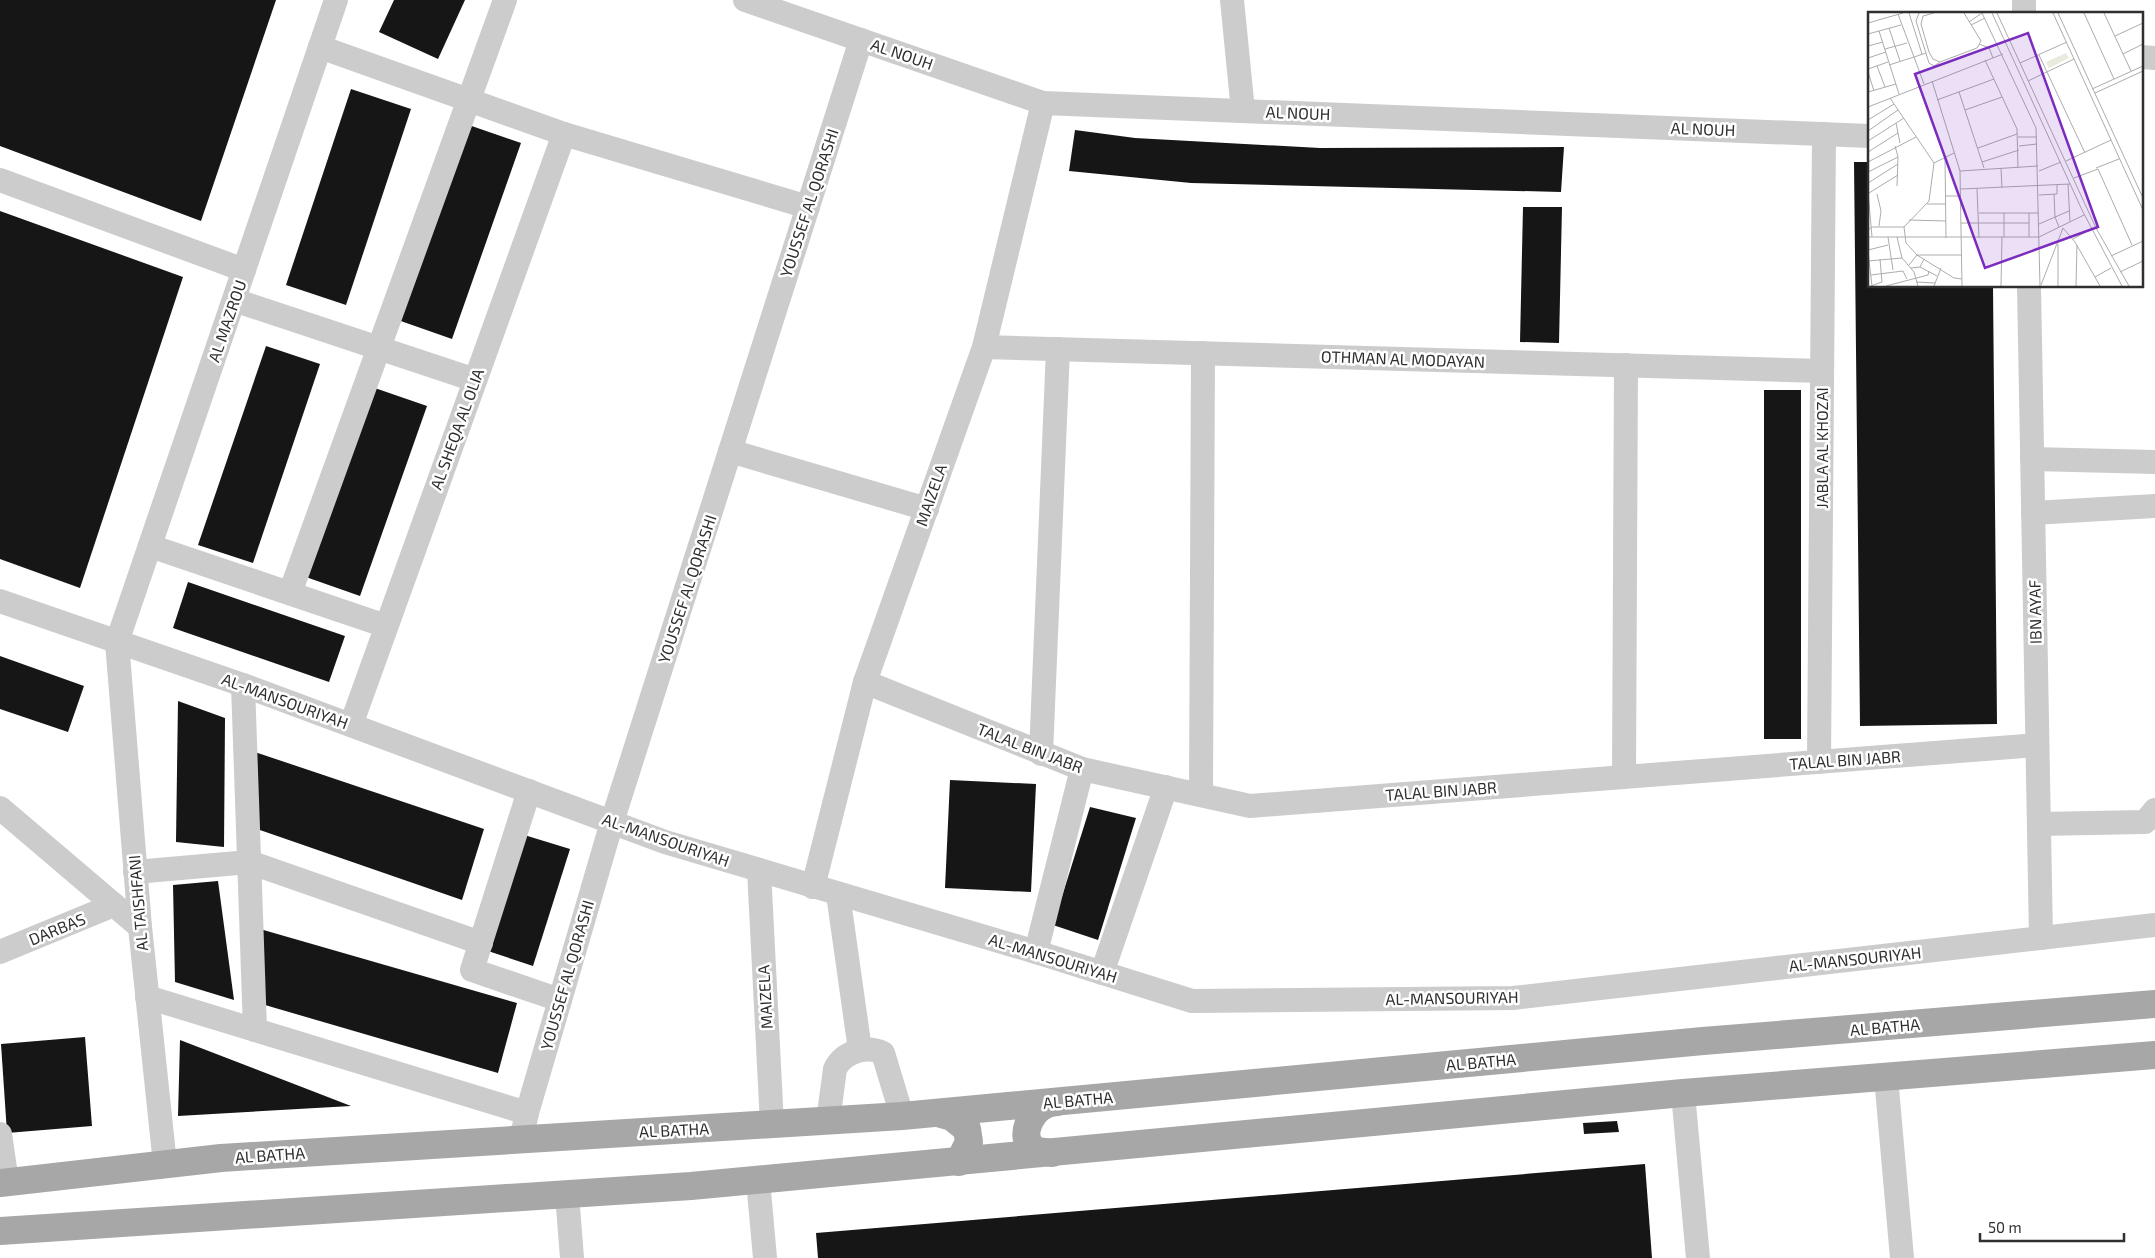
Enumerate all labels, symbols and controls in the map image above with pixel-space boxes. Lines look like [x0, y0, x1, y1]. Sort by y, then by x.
inset map [1868, 12, 2142, 288]
street label: AL NOUH [868, 34, 936, 73]
street label: AL NOUH [1265, 102, 1331, 123]
street label: AL NOUH [1670, 118, 1736, 139]
street label: YOUSSEF AL QORASHI [776, 126, 842, 280]
street label: AL MAZROU [204, 277, 249, 364]
street label: OTHMAN AL MODAYAN [1321, 346, 1485, 371]
street label: AL SHEQA AL OLIA [426, 366, 488, 492]
street label: JABLA AL KHOZAI [1812, 387, 1831, 509]
street label: MAIZELA [911, 461, 950, 528]
street label: YOUSSEF AL QORASHI [654, 512, 720, 666]
street label: IBN AYAF [2024, 579, 2045, 644]
street label: AL-MANSOURIYAH [219, 669, 351, 732]
street label: TALAL BIN JABR [975, 719, 1086, 776]
street label: TALAL BIN JABR [1789, 746, 1901, 773]
street label: TALAL BIN JABR [1385, 777, 1497, 804]
street label: AL-MANSOURIYAH [600, 809, 732, 870]
street label: AL TAISHFANI [124, 854, 151, 952]
street label: YOUSSEF AL QORASHI [536, 898, 598, 1052]
street label: DARBAS [26, 909, 88, 948]
street label: AL-MANSOURIYAH [987, 929, 1120, 986]
street label: AL-MANSOURIYAH [1788, 942, 1922, 975]
street label: MAIZELA [753, 964, 776, 1030]
street label: AL-MANSOURIYAH [1385, 987, 1519, 1008]
street label: AL BATHA [1849, 1014, 1921, 1039]
street label: AL BATHA [1445, 1049, 1517, 1074]
street label: AL BATHA [1042, 1087, 1114, 1112]
street label: AL BATHA [638, 1118, 710, 1141]
street label: AL BATHA [234, 1143, 306, 1166]
scale bar [1980, 1210, 2124, 1242]
text: 50 m [1988, 1218, 2022, 1236]

